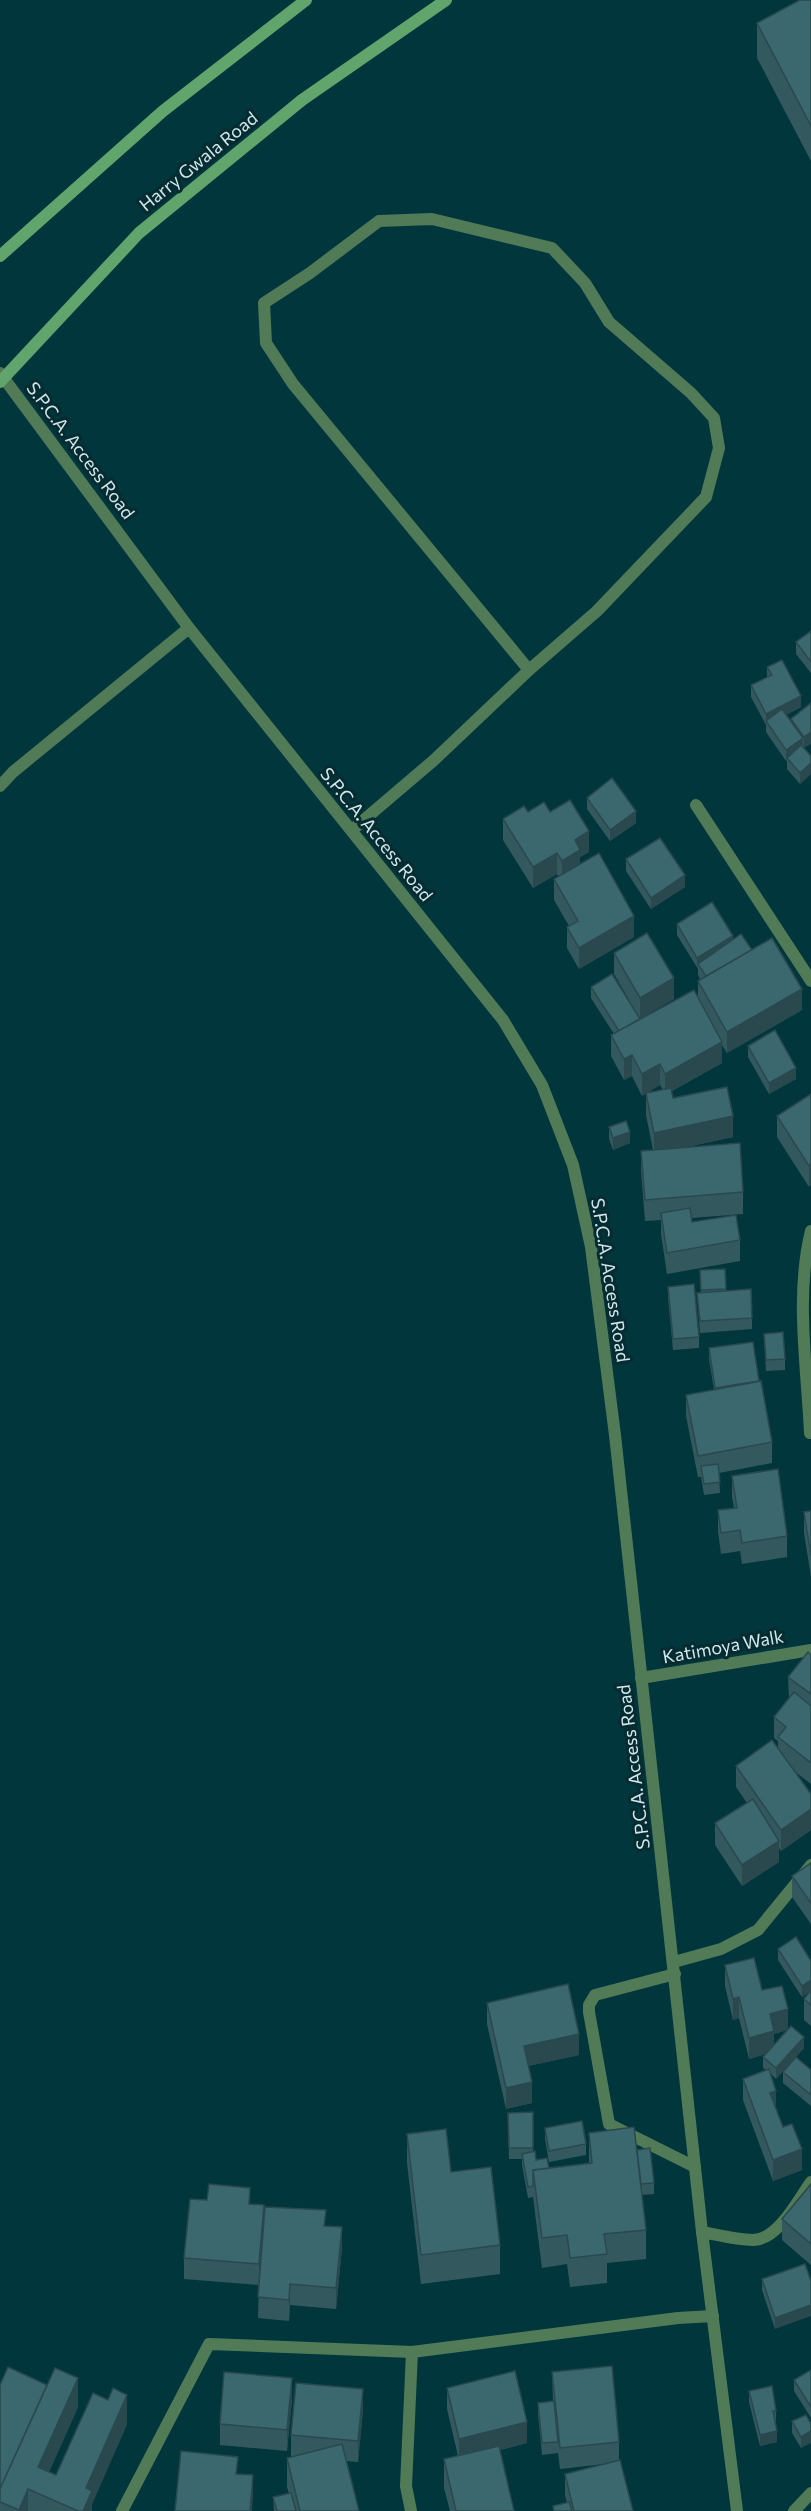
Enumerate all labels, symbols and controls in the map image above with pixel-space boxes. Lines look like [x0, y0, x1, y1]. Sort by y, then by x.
street label: Harry Gwala Road [134, 107, 262, 215]
street label: S.P.C.A. Access Road [22, 377, 140, 523]
street label: S.P.C.A. Access Road [316, 763, 438, 905]
street label: S.P.C.A. Access Road [587, 1196, 635, 1364]
street label: Katimoya Walk [661, 1624, 786, 1667]
street label: S.P.C.A. Access Road [612, 1683, 654, 1851]

